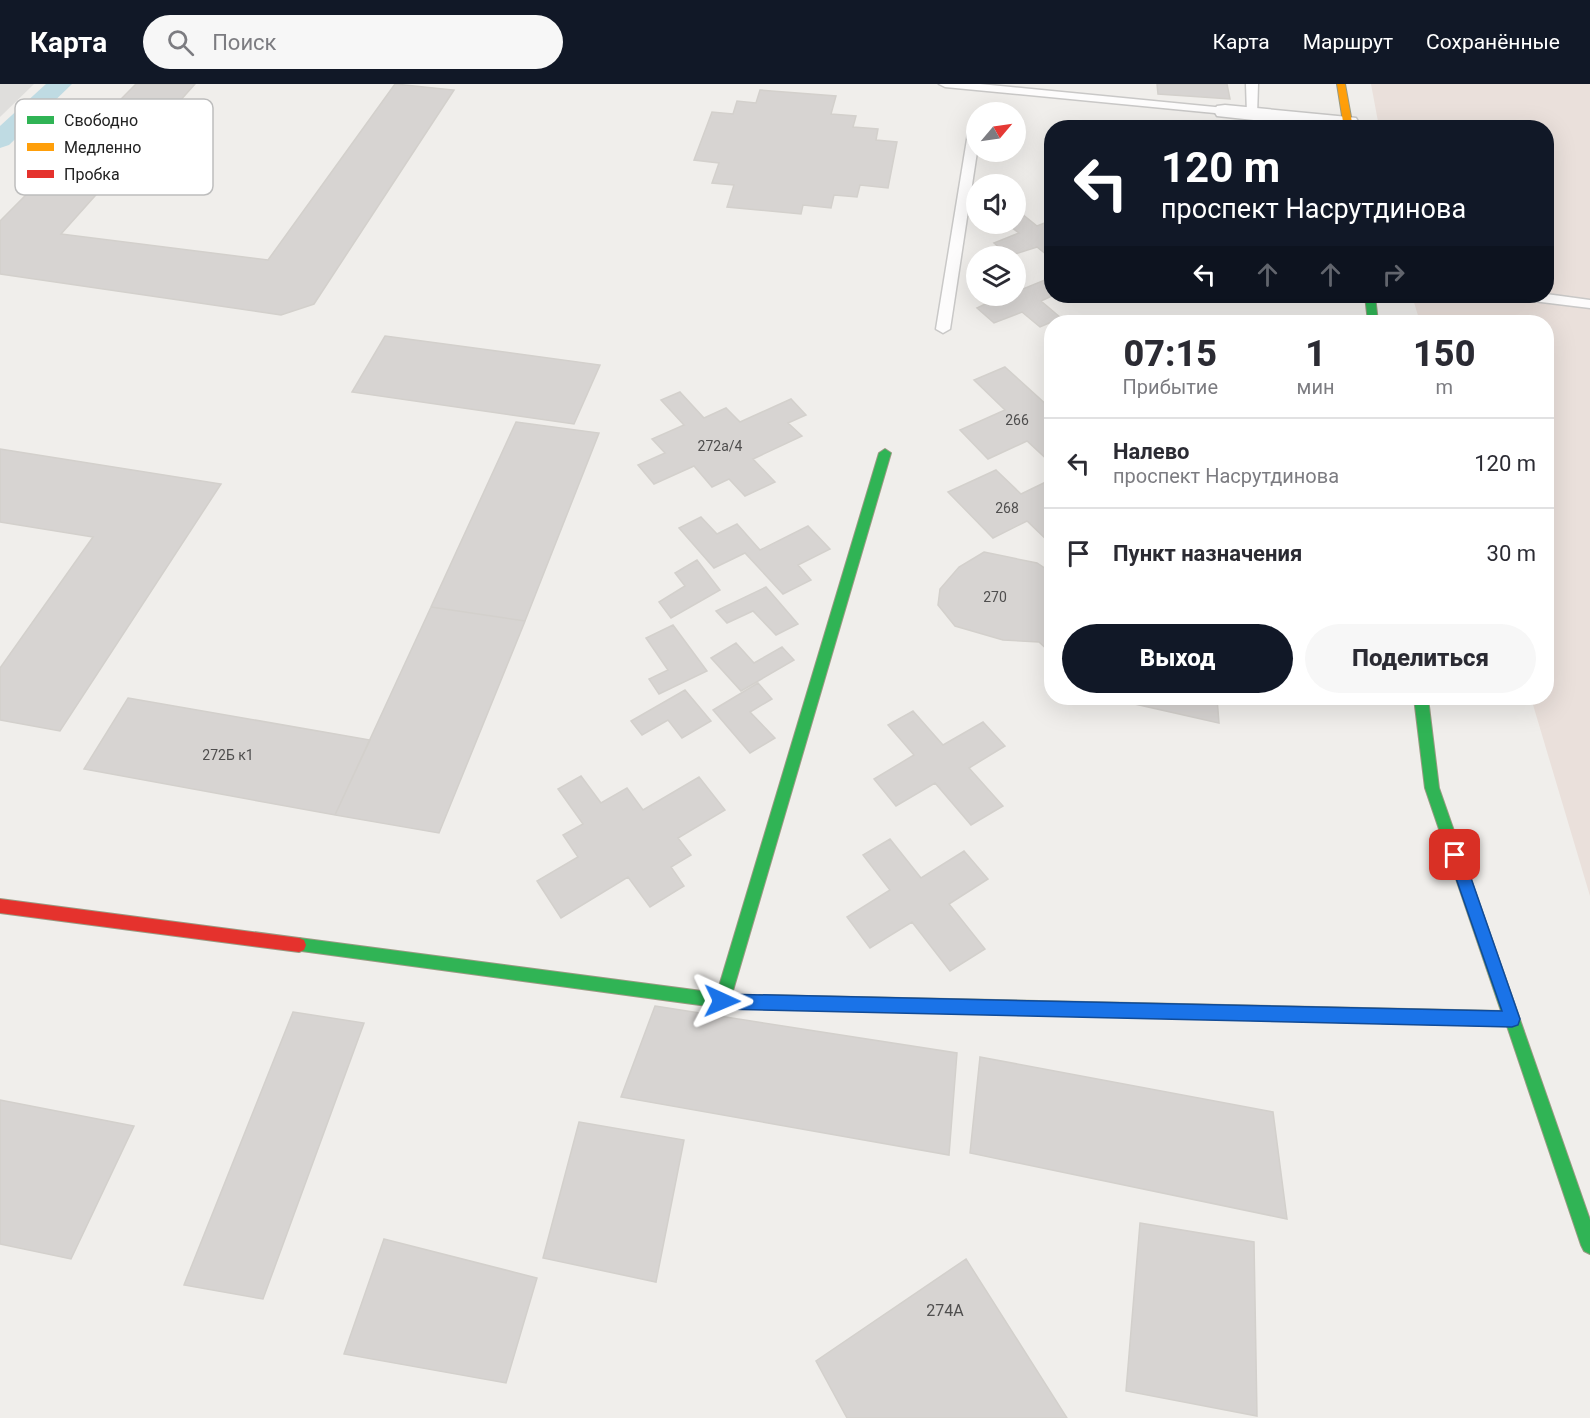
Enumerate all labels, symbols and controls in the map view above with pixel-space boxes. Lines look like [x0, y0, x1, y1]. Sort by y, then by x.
search box [143, 15, 563, 69]
text: Карта [30, 26, 107, 59]
icon: search [164, 26, 197, 59]
text: Поиск [212, 30, 277, 55]
text: Карта [1213, 30, 1270, 54]
text: Маршрут [1303, 30, 1393, 54]
text: Сохранённые [1426, 30, 1560, 54]
legend [15, 99, 213, 195]
north arrow [966, 102, 1026, 162]
map controls [966, 102, 1026, 306]
text: Свободно [64, 111, 138, 130]
text: Медленно [64, 138, 141, 157]
text: 120 m [1161, 143, 1280, 192]
icon: left [1062, 144, 1140, 222]
text: Пробка [64, 165, 120, 184]
button: sound [966, 174, 1026, 234]
text: проспект Насрутдинова [1161, 193, 1466, 225]
button: layers [966, 246, 1026, 306]
icon: left [1188, 258, 1221, 291]
icon: ahead [1251, 258, 1284, 291]
icon: ahead [1314, 258, 1347, 291]
icon: right [1377, 258, 1410, 291]
text: 07:15 [1124, 333, 1217, 375]
text: 1 [1305, 333, 1326, 375]
text: 150 [1413, 333, 1475, 375]
text: Прибытие [1123, 375, 1218, 399]
text: мин [1297, 375, 1335, 399]
text: m [1435, 375, 1453, 399]
house number: 266 [1005, 412, 1029, 428]
house number: 272а/4 [698, 438, 743, 454]
text: Налево [1113, 439, 1190, 464]
icon: left [1062, 447, 1095, 480]
text: 120 m [1474, 451, 1536, 476]
text: проспект Насрутдинова [1113, 464, 1339, 488]
house number: 268 [995, 500, 1019, 516]
icon: arrive [1062, 537, 1095, 570]
text: Пункт назначения [1113, 541, 1302, 566]
text: 30 m [1487, 541, 1536, 566]
house number: 270 [983, 589, 1007, 605]
button: Выход [1062, 624, 1293, 693]
button: Поделиться [1305, 624, 1536, 693]
house number: 272Б к1 [202, 747, 254, 763]
pin [1429, 829, 1480, 880]
icon: arrive [1438, 838, 1471, 871]
position arrow [690, 969, 754, 1033]
house number: 274А [926, 1301, 964, 1320]

